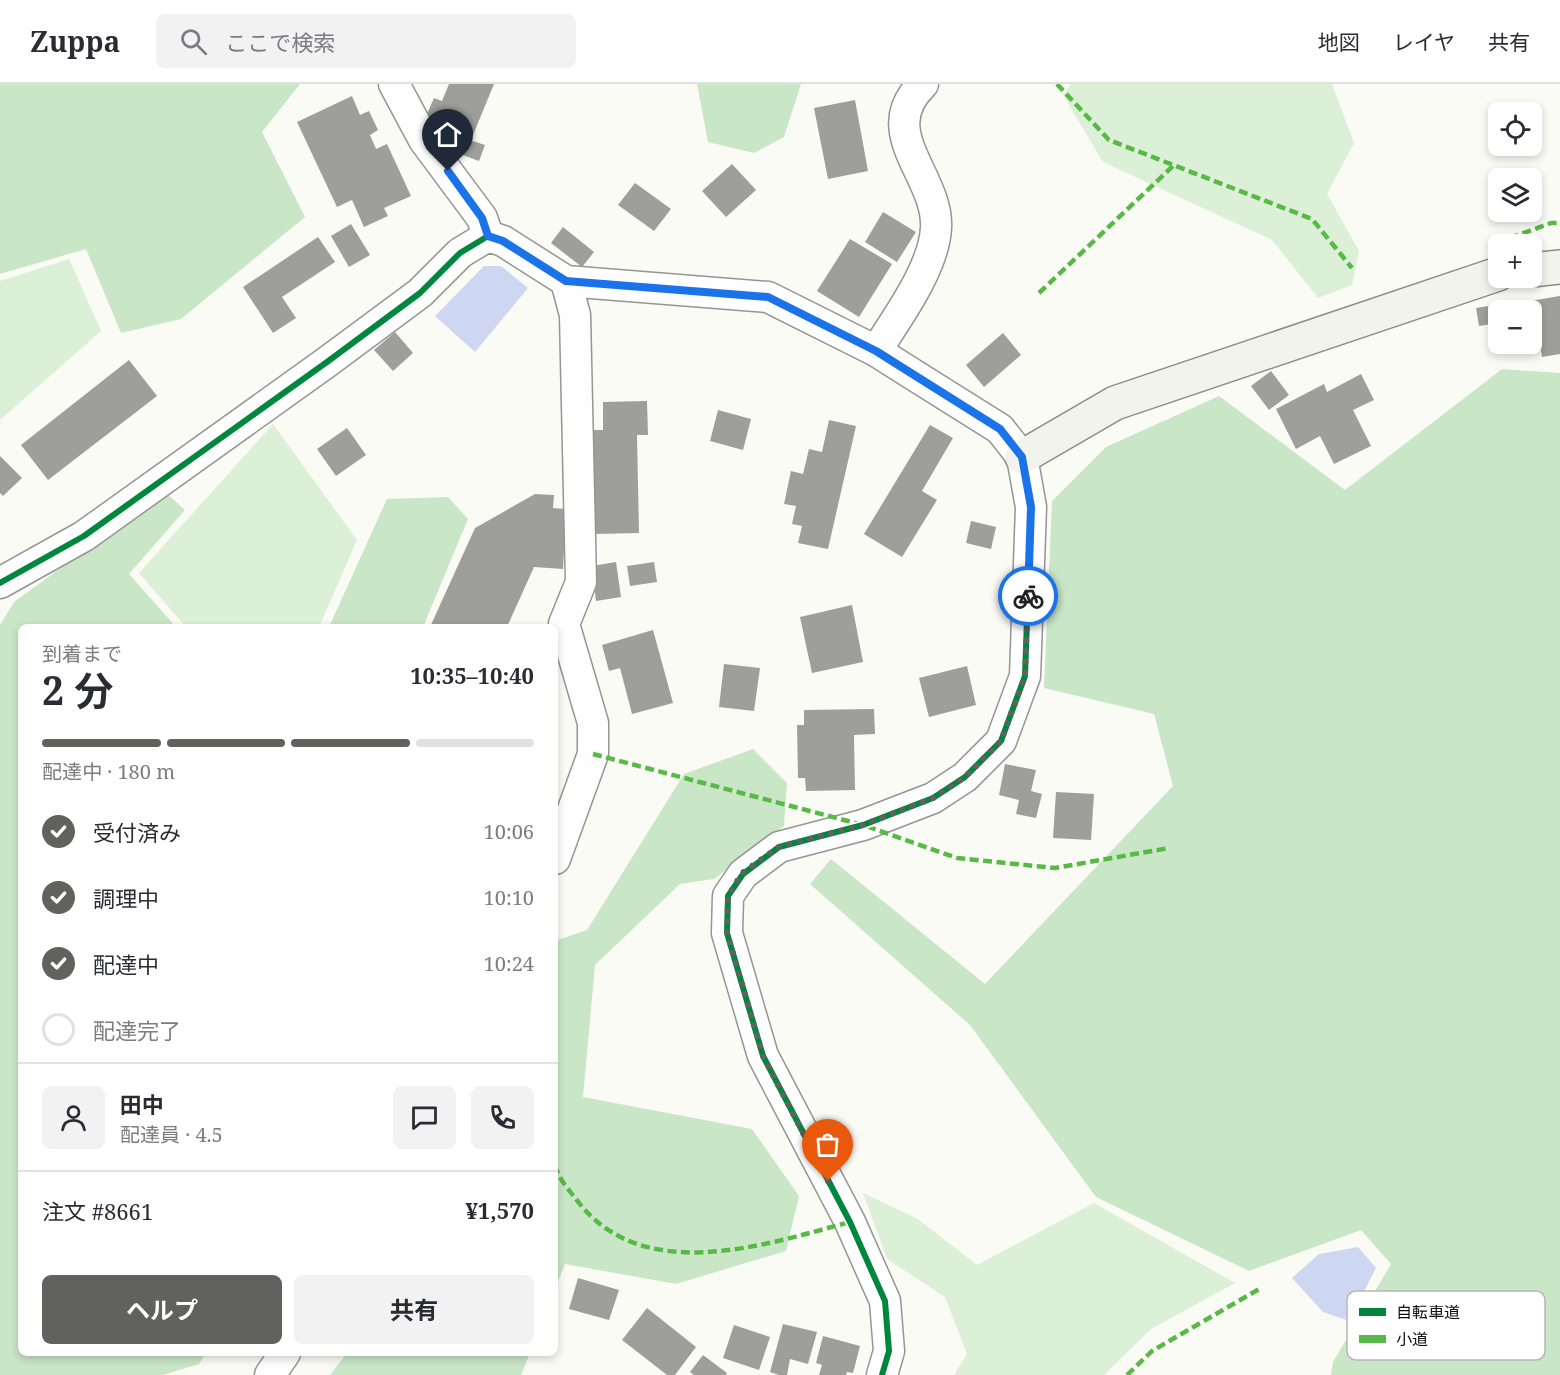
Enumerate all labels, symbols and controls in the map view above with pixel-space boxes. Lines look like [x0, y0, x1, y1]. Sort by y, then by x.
search box [156, 14, 576, 68]
text: Zuppa [30, 22, 120, 60]
icon: search [177, 25, 210, 58]
text: ここで検索 [225, 27, 335, 57]
text: 地図 [1318, 28, 1360, 56]
text: レイヤ [1393, 28, 1455, 56]
text: 共有 [1488, 28, 1530, 56]
map controls [1488, 102, 1542, 354]
button: locate [1488, 102, 1542, 156]
pin [422, 109, 473, 171]
icon: home [431, 118, 464, 151]
button: layers [1488, 168, 1542, 222]
button: + [1488, 234, 1542, 288]
button: − [1488, 300, 1542, 354]
courier [998, 566, 1058, 626]
icon: bike [1012, 580, 1045, 613]
text: 到着まで [42, 640, 122, 667]
text: 10:35–10:40 [410, 660, 534, 690]
text: 2 分 [42, 663, 113, 716]
text: 配達中 · 180 m [42, 758, 175, 785]
icon: check [42, 815, 75, 848]
text: 受付済み [93, 817, 181, 847]
text: 10:06 [484, 818, 534, 845]
icon: check [42, 881, 75, 914]
text: 調理中 [93, 883, 159, 913]
text: 10:10 [484, 884, 534, 911]
icon: check [42, 947, 75, 980]
text: 配達中 [93, 949, 159, 979]
text: 10:24 [484, 950, 534, 977]
text: 配達完了 [93, 1015, 181, 1045]
button: person [42, 1086, 105, 1149]
button: chat [393, 1086, 456, 1149]
button: phone [471, 1086, 534, 1149]
text: 田中 [120, 1089, 164, 1119]
pin [802, 1119, 853, 1181]
text: 配達員 · 4.5 [120, 1121, 223, 1148]
icon: bag [811, 1128, 844, 1161]
text: ¥1,570 [465, 1195, 534, 1225]
text: 注文 #8661 [42, 1196, 153, 1226]
button: ヘルプ [42, 1275, 282, 1344]
button: 共有 [294, 1275, 534, 1344]
legend [1347, 1291, 1545, 1360]
text: 自転車道 [1396, 1301, 1460, 1323]
text: 小道 [1396, 1328, 1428, 1350]

